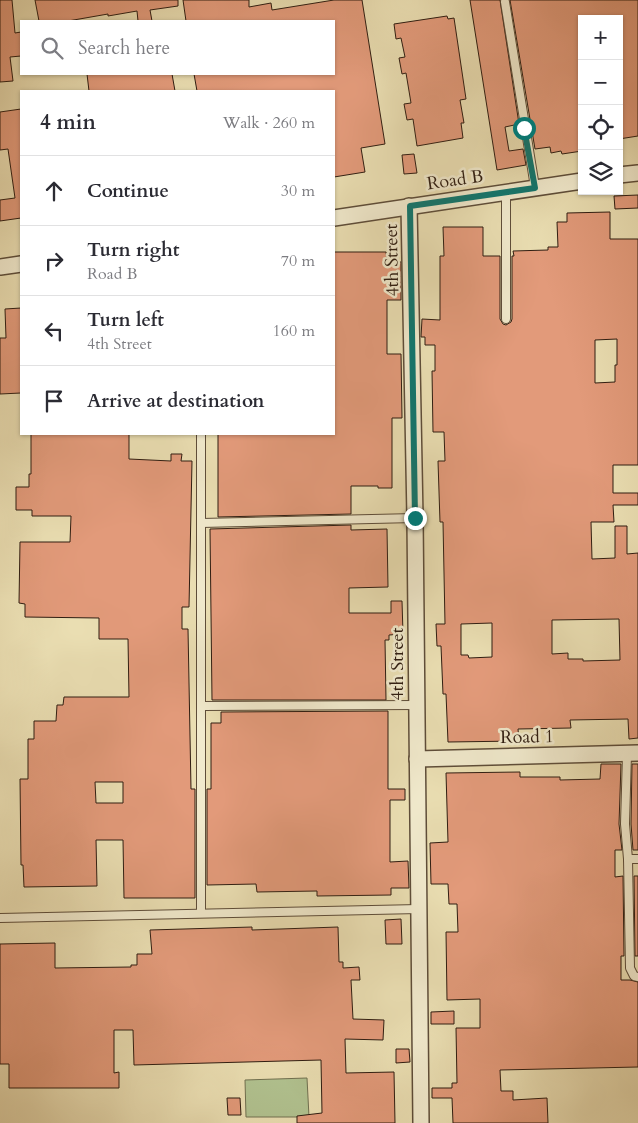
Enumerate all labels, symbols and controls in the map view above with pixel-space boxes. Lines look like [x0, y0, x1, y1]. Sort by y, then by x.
map controls [578, 15, 623, 195]
button: + [578, 15, 623, 60]
search box [20, 20, 335, 75]
icon: search [38, 34, 66, 62]
text: Search here [78, 35, 170, 61]
button: − [578, 60, 623, 105]
button: locate [578, 105, 623, 150]
text: 4 min [40, 108, 96, 137]
text: Walk · 260 m [223, 112, 315, 134]
route start [513, 117, 536, 140]
button: layers [578, 150, 623, 195]
street label: Road B [425, 164, 485, 196]
icon: ahead [40, 177, 68, 205]
text: Continue [87, 178, 169, 204]
text: 30 m [281, 180, 315, 202]
street label: 4th Street [379, 223, 405, 297]
text: Turn right [87, 237, 179, 263]
icon: right [40, 247, 68, 275]
text: 70 m [281, 250, 315, 272]
text: Road B [87, 263, 137, 285]
text: Turn left [87, 307, 164, 333]
icon: left [40, 317, 68, 345]
text: 160 m [273, 320, 315, 342]
text: 4th Street [87, 333, 152, 355]
icon: arrive [40, 387, 68, 415]
text: Arrive at destination [87, 388, 264, 414]
route end [404, 507, 427, 530]
street label: 4th Street [385, 627, 410, 700]
street label: Road 1 [500, 724, 554, 750]

